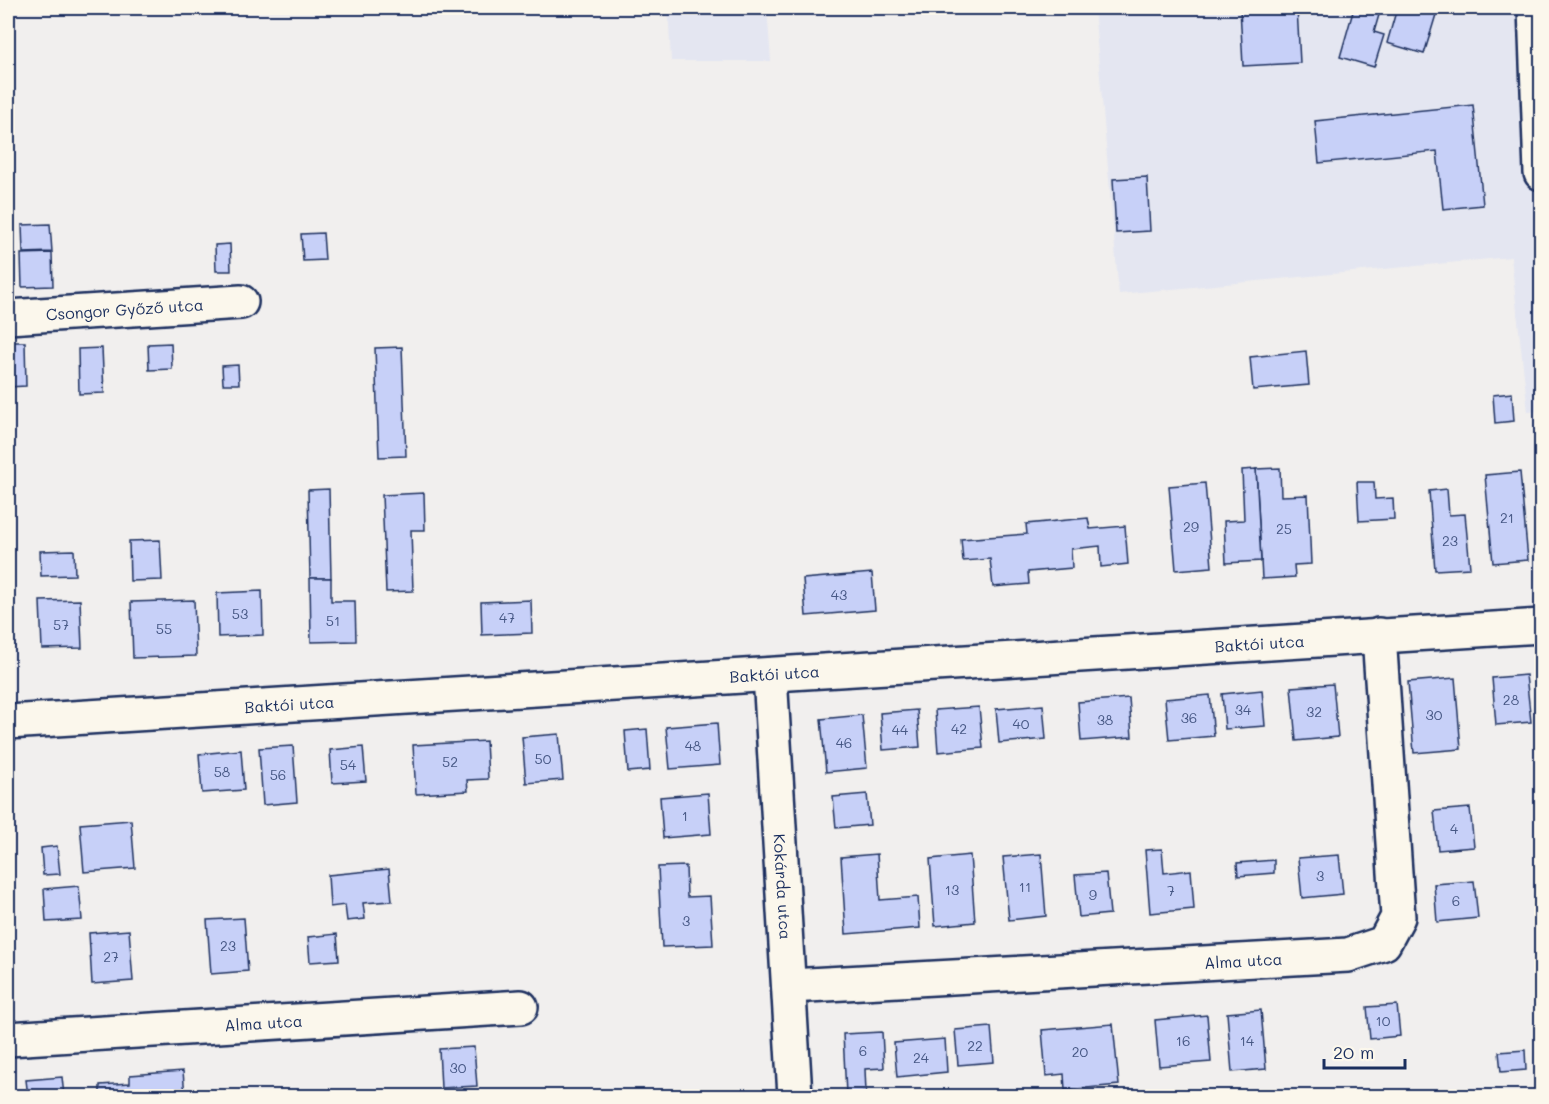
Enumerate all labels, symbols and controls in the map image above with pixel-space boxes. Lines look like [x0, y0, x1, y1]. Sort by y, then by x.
street label: Csongor Győző utca [45, 293, 204, 325]
house number: 21 [1500, 508, 1514, 527]
house number: 29 [1183, 517, 1199, 536]
house number: 25 [1276, 519, 1292, 538]
house number: 23 [1442, 531, 1458, 550]
house number: 43 [831, 585, 847, 604]
house number: 53 [232, 604, 248, 623]
house number: 47 [499, 608, 515, 627]
house number: 51 [326, 611, 340, 630]
house number: 57 [53, 615, 69, 634]
house number: 55 [156, 619, 172, 638]
street label: Baktói utca [1214, 630, 1305, 656]
street label: Baktói utca [729, 660, 820, 687]
house number: 28 [1503, 690, 1519, 709]
street label: Baktói utca [244, 691, 335, 717]
house number: 34 [1235, 700, 1252, 719]
house number: 32 [1306, 702, 1322, 721]
house number: 30 [1426, 705, 1443, 724]
house number: 36 [1181, 708, 1197, 727]
house number: 38 [1097, 710, 1113, 729]
house number: 40 [1013, 714, 1030, 733]
house number: 42 [951, 719, 967, 738]
house number: 44 [892, 720, 909, 739]
house number: 46 [836, 733, 852, 752]
house number: 48 [685, 736, 701, 755]
house number: 50 [535, 749, 552, 768]
house number: 52 [442, 752, 458, 771]
house number: 54 [340, 755, 357, 774]
house number: 58 [214, 762, 230, 781]
house number: 56 [270, 765, 286, 784]
house number: 1 [682, 806, 688, 825]
house number: 4 [1450, 819, 1459, 838]
street label: Kokárda utca [769, 833, 797, 940]
house number: 3 [1316, 866, 1324, 885]
house number: 11 [1019, 877, 1031, 896]
house number: 13 [945, 880, 959, 899]
house number: 7 [1167, 881, 1175, 900]
house number: 9 [1089, 885, 1097, 904]
house number: 6 [1452, 891, 1460, 910]
house number: 3 [682, 911, 690, 930]
house number: 23 [220, 936, 236, 955]
house number: 27 [103, 947, 119, 966]
street label: Alma utca [1204, 948, 1283, 973]
street label: Alma utca [224, 1010, 303, 1035]
house number: 10 [1376, 1011, 1391, 1030]
house number: 16 [1176, 1031, 1190, 1050]
house number: 14 [1240, 1031, 1255, 1050]
scale bar [1324, 1032, 1405, 1070]
house number: 22 [967, 1036, 983, 1055]
text: 20 m [1333, 1040, 1374, 1064]
house number: 6 [859, 1041, 867, 1060]
house number: 20 [1072, 1042, 1089, 1061]
house number: 24 [913, 1048, 930, 1067]
house number: 30 [450, 1058, 467, 1077]

